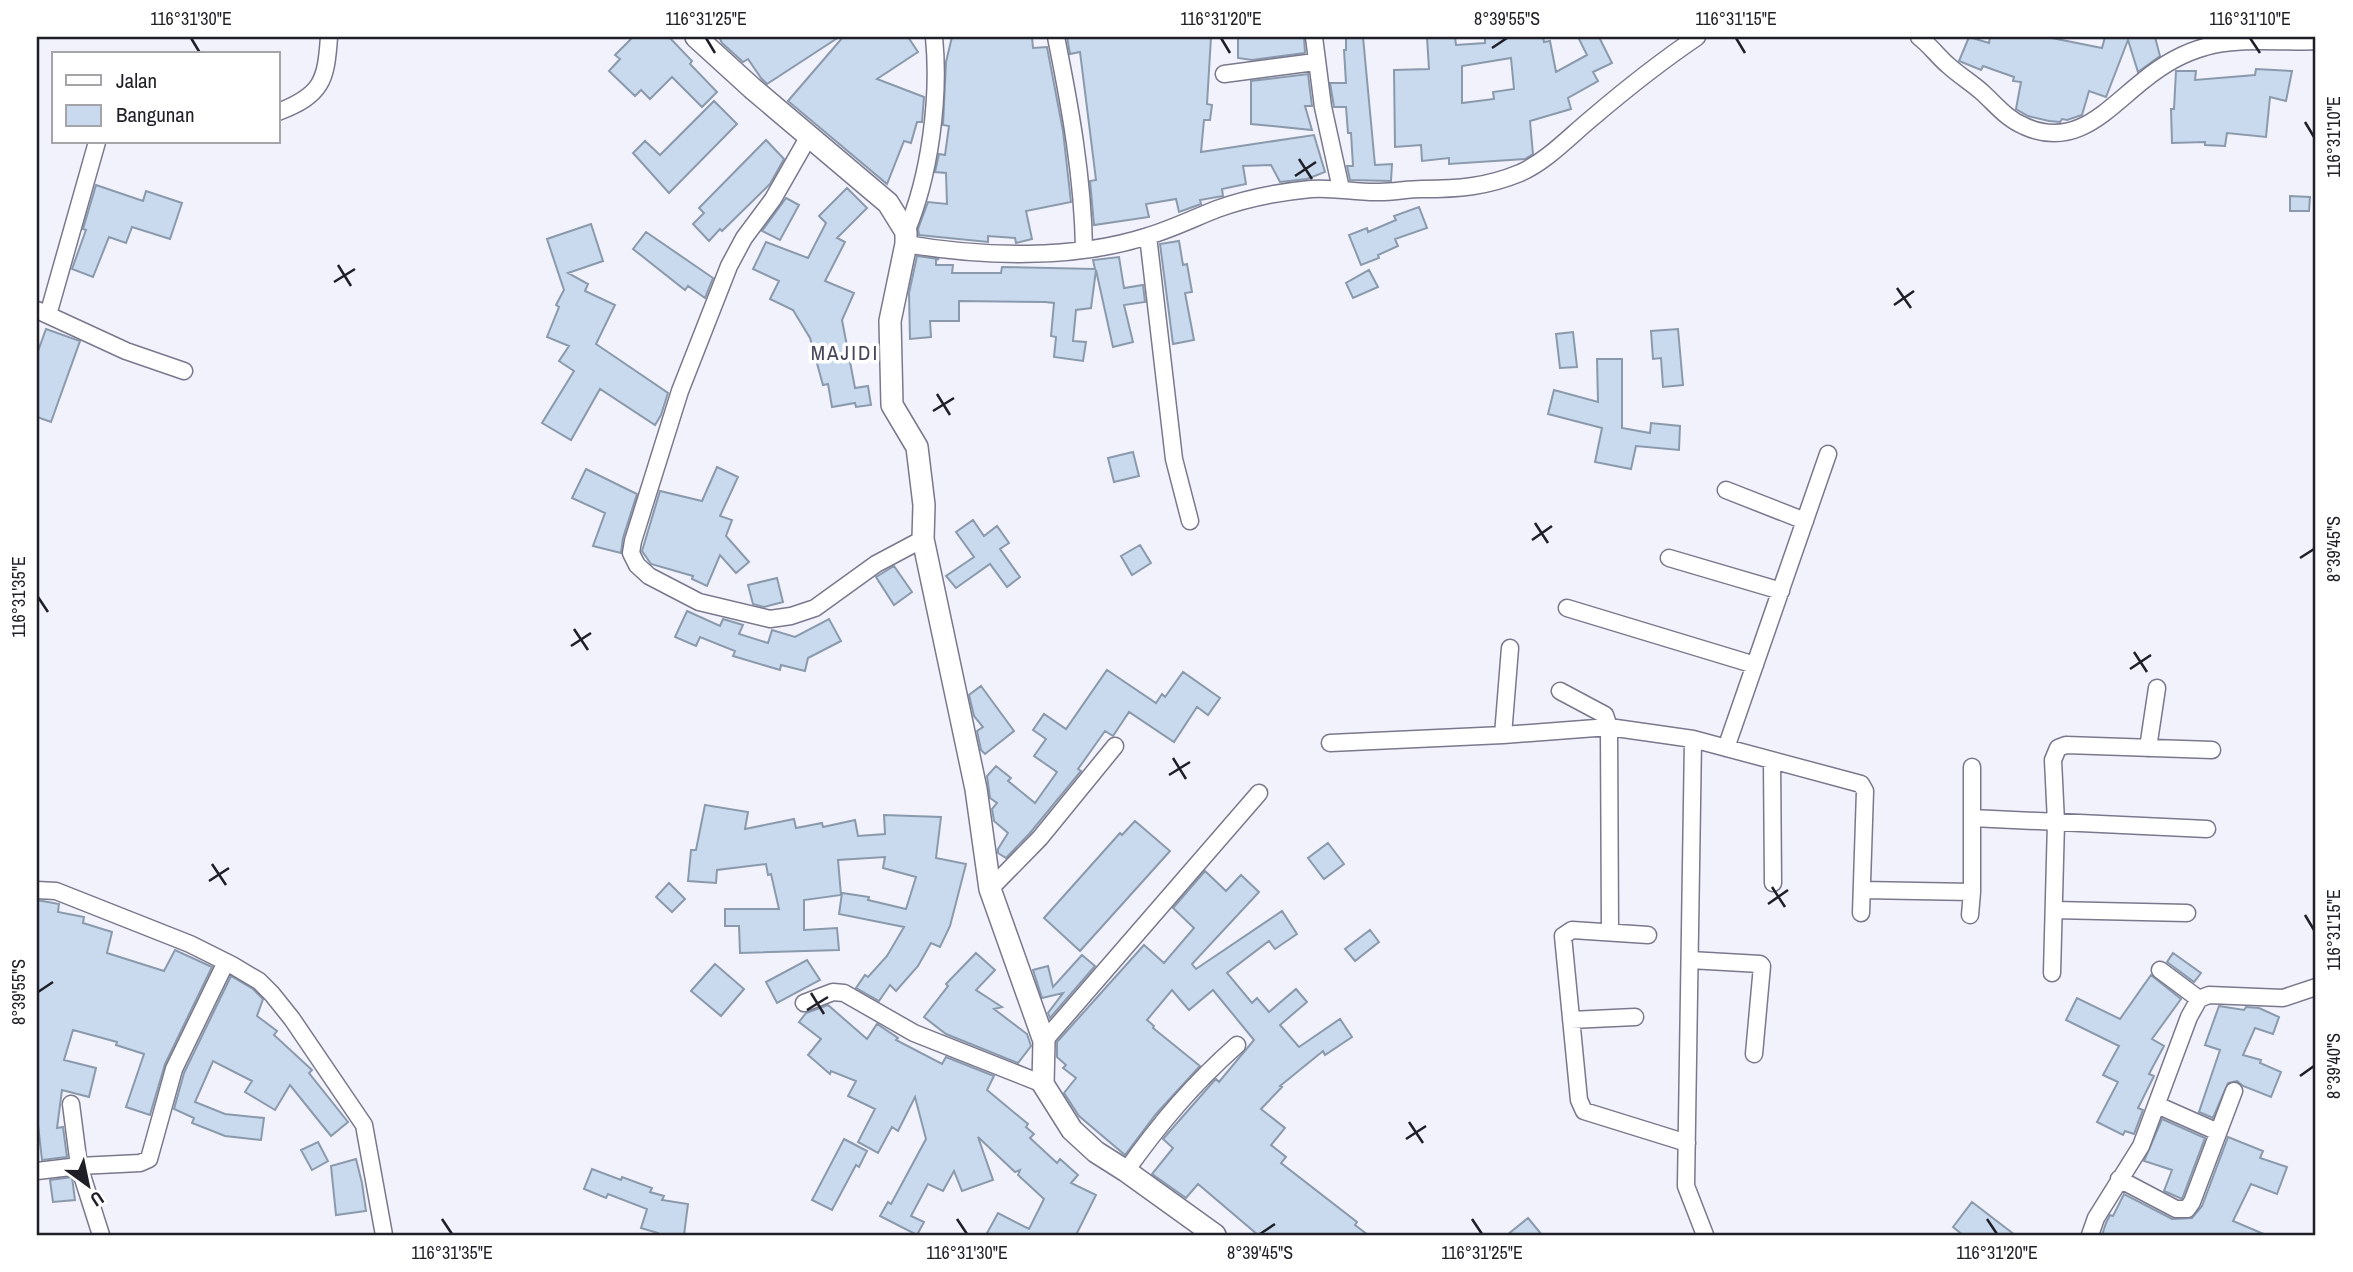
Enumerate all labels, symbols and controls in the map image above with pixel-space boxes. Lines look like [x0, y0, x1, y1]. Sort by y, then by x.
text: 116°31'30"E [150, 6, 232, 31]
text: 116°31'25"E [665, 6, 747, 31]
text: 116°31'20"E [1180, 6, 1262, 31]
text: 8°39'55"S [1474, 6, 1540, 31]
text: 116°31'15"E [1695, 6, 1777, 31]
text: 116°31'10"E [2209, 6, 2291, 31]
legend [52, 52, 280, 144]
text: Jalan [116, 66, 157, 95]
text: 116°31'10"E [2321, 96, 2346, 178]
text: Bangunan [116, 100, 195, 129]
district label: MAJIDI [811, 338, 879, 367]
text: 8°39'45"S [2321, 516, 2346, 582]
text: 116°31'35"E [6, 556, 31, 638]
text: 116°31'15"E [2321, 889, 2346, 971]
text: 8°39'55"S [6, 959, 31, 1025]
text: 8°39'40"S [2321, 1033, 2346, 1099]
north arrow [52, 1150, 122, 1220]
text: U [85, 1185, 109, 1213]
text: 116°31'35"E [411, 1240, 493, 1265]
text: 116°31'30"E [926, 1240, 1008, 1265]
text: 8°39'45"S [1227, 1240, 1293, 1265]
text: 116°31'25"E [1441, 1240, 1523, 1265]
text: 116°31'20"E [1956, 1240, 2038, 1265]

